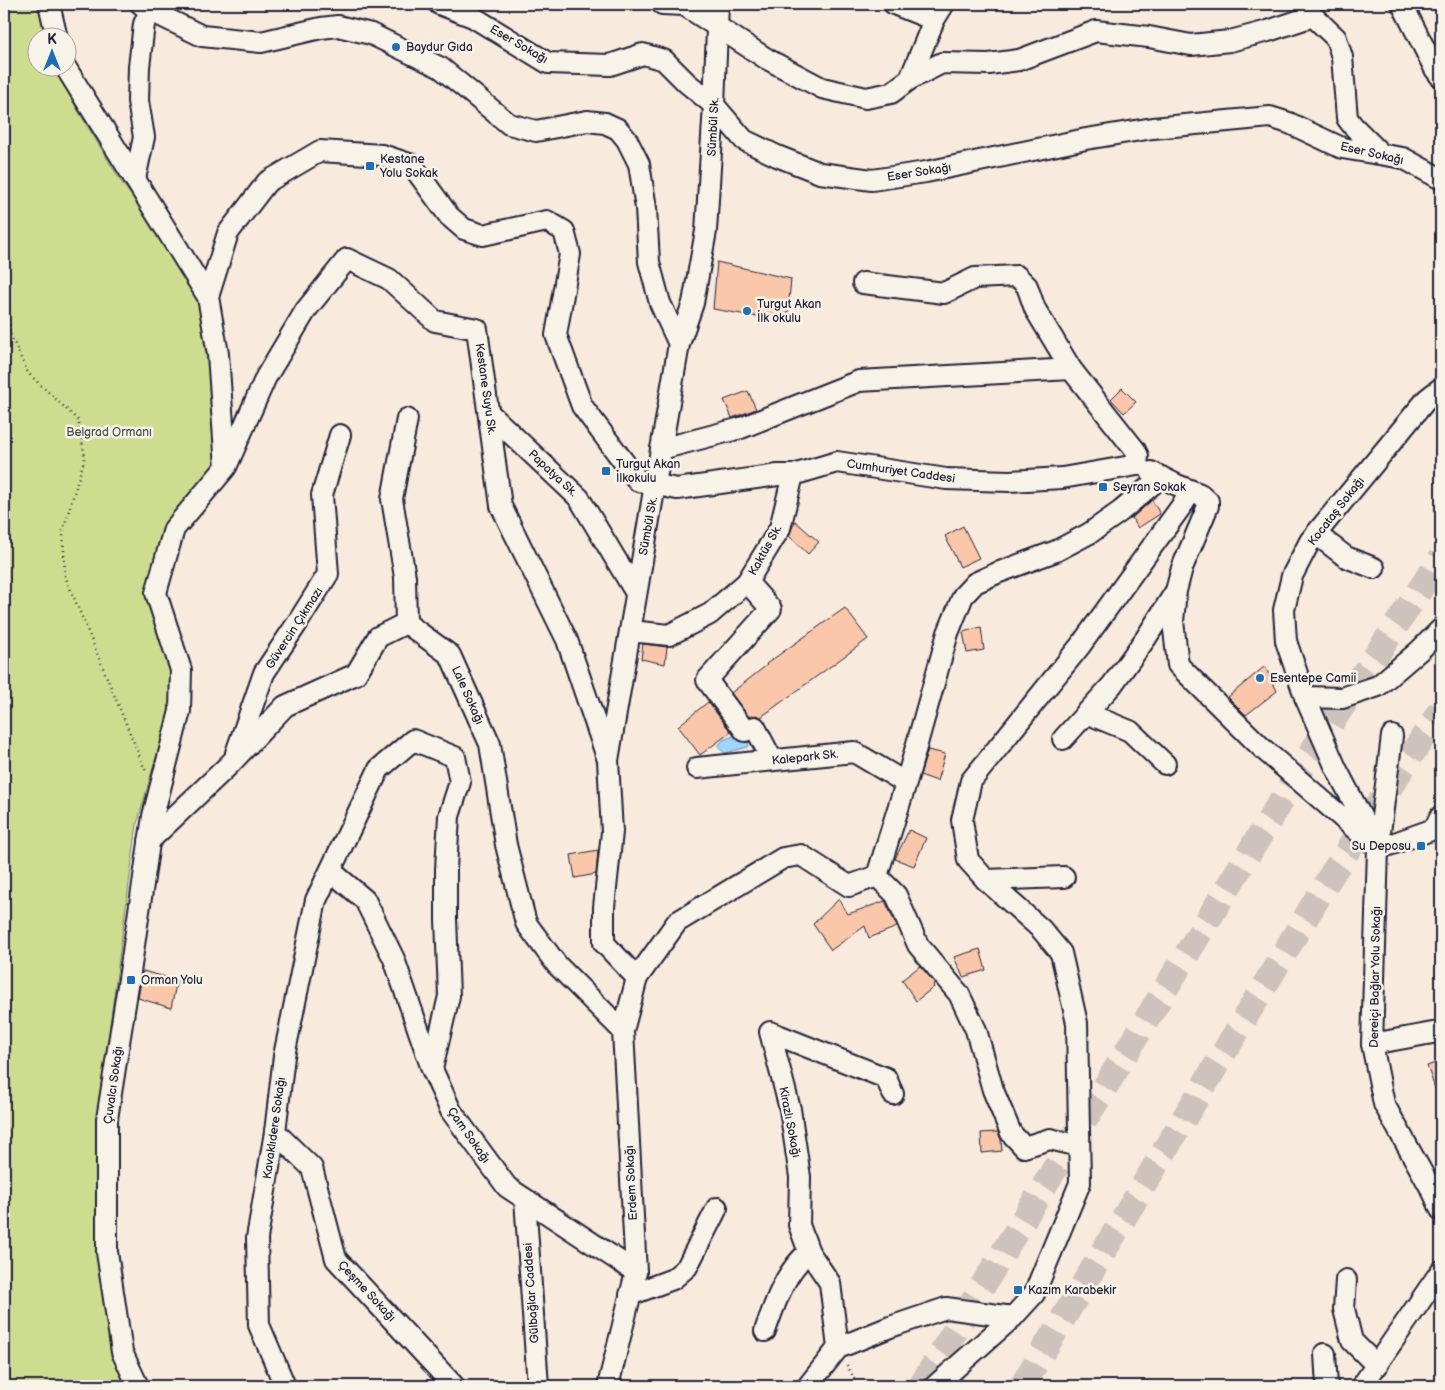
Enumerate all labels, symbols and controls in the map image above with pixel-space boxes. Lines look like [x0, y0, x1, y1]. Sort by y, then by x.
street label: Eser Sokağı [487, 22, 551, 67]
north arrow [28, 28, 78, 78]
text: K [47, 31, 57, 48]
place label: Baydur Gıda [406, 40, 473, 55]
marker: Baydur Gıda [390, 41, 402, 53]
street label: Sümbül Sk. [704, 97, 723, 157]
street label: Eser Sokağı [1339, 139, 1405, 168]
place label: Kestane Yolu Sokak [379, 152, 438, 181]
marker: Kestane Yolu Sokak [364, 160, 376, 172]
street label: Eser Sokağı [886, 160, 952, 185]
place label: Turgut Akan İlk okulu [757, 297, 821, 326]
marker: Turgut Akan İlk okulu [741, 305, 753, 317]
street label: Kestane Suyu Sk. [472, 342, 499, 436]
park label: Belgrad Ormanı [66, 425, 152, 440]
street label: Papatya Sk. [525, 447, 580, 500]
street label: Cumhuriyet Caddesi [846, 456, 956, 487]
place label: Turgut Akan İlkokulu [616, 457, 680, 486]
marker: Turgut Akan İlkokulu [600, 465, 612, 477]
street label: Kocataş Sokağı [1305, 474, 1368, 549]
place label: Seyran Sokak [1113, 480, 1186, 495]
marker: Seyran Sokak [1097, 481, 1109, 493]
street label: Sümbül Sk. [636, 496, 661, 556]
street label: Kaktüs Sk. [745, 522, 785, 578]
street label: Güvercin Çıkmazı [262, 585, 326, 672]
street label: Lale Sokağı [448, 664, 487, 727]
place label: Esentepe Camii [1270, 671, 1357, 686]
marker: Esentepe Camii [1254, 672, 1266, 684]
street label: Kalepark Sk. [771, 747, 839, 768]
place label: Su Deposu [1352, 839, 1411, 854]
marker: Su Deposu [1415, 840, 1427, 852]
street label: Dereiçi Bağlar Yolu Sokağı [1367, 906, 1384, 1048]
place label: Orman Yolu [141, 973, 203, 988]
marker: Orman Yolu [125, 974, 137, 986]
street label: Çuvalcı Sokağı [101, 1045, 126, 1125]
street label: Kavaklıdere Sokağı [260, 1076, 289, 1180]
street label: Kirazlı Sokağı [775, 1085, 804, 1159]
street label: Çam Sokağı [444, 1105, 493, 1166]
street label: Erdem Sokağı [622, 1145, 641, 1221]
street label: Gülbağlar Caddesi [520, 1242, 542, 1344]
street label: Çeşme Sokağı [335, 1258, 399, 1325]
place label: Kazım Karabekir [1028, 1283, 1117, 1298]
marker: Kazım Karabekir [1012, 1284, 1024, 1296]

